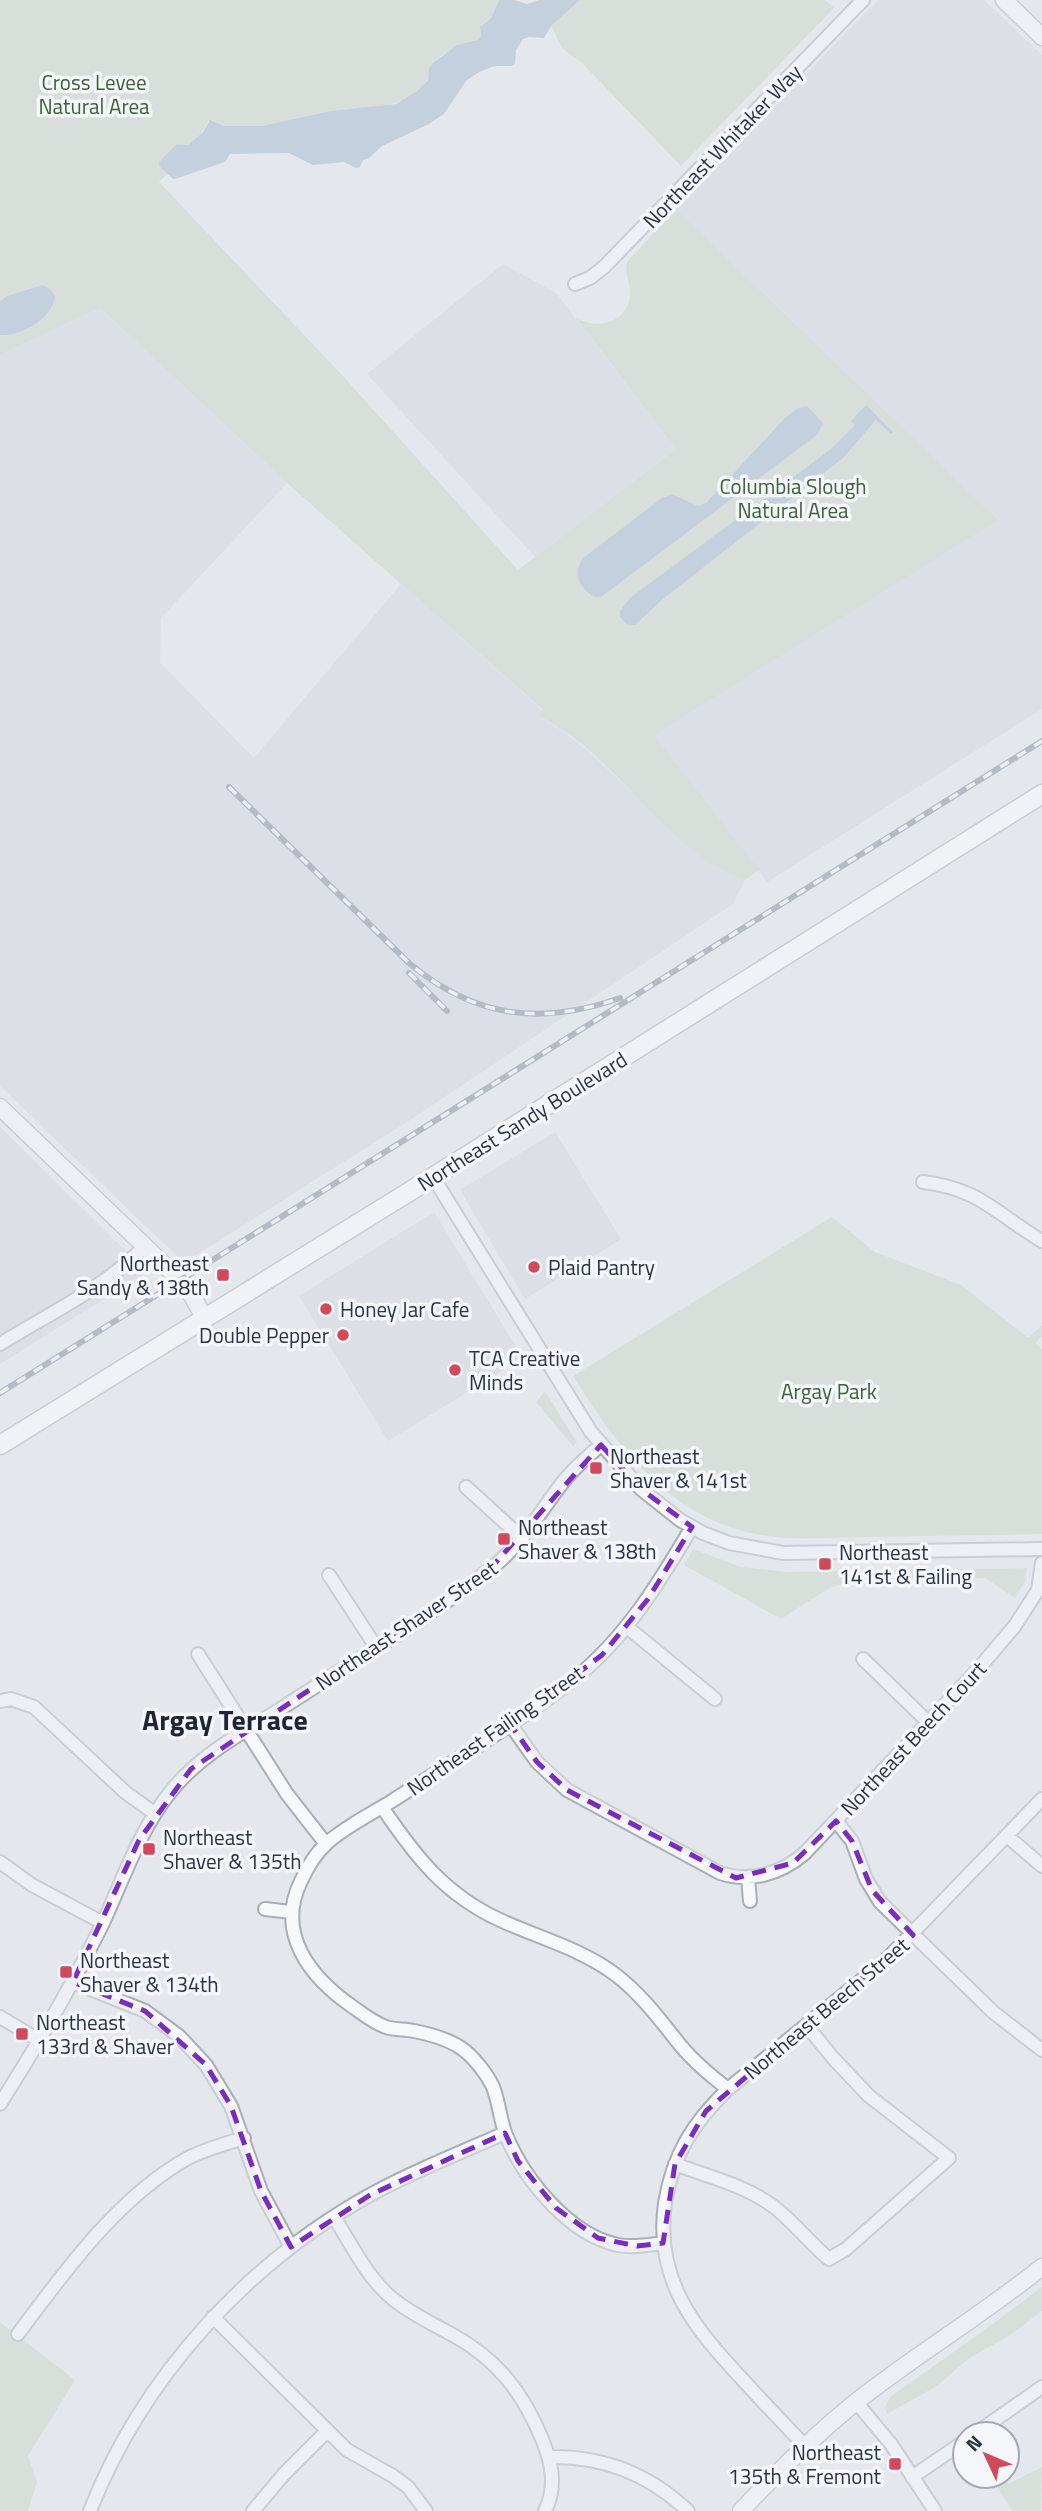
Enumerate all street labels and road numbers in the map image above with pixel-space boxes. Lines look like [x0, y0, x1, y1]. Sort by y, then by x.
street label: Northeast Whitaker Way [635, 57, 809, 235]
street label: Northeast Sandy Boulevard [411, 1043, 633, 1199]
street label: Northeast Shaver Street [309, 1552, 504, 1698]
street label: Northeast Beech Court [833, 1653, 994, 1823]
street label: Northeast Failing Street [400, 1656, 591, 1803]
street label: Northeast Beech Street [736, 1929, 916, 2087]

